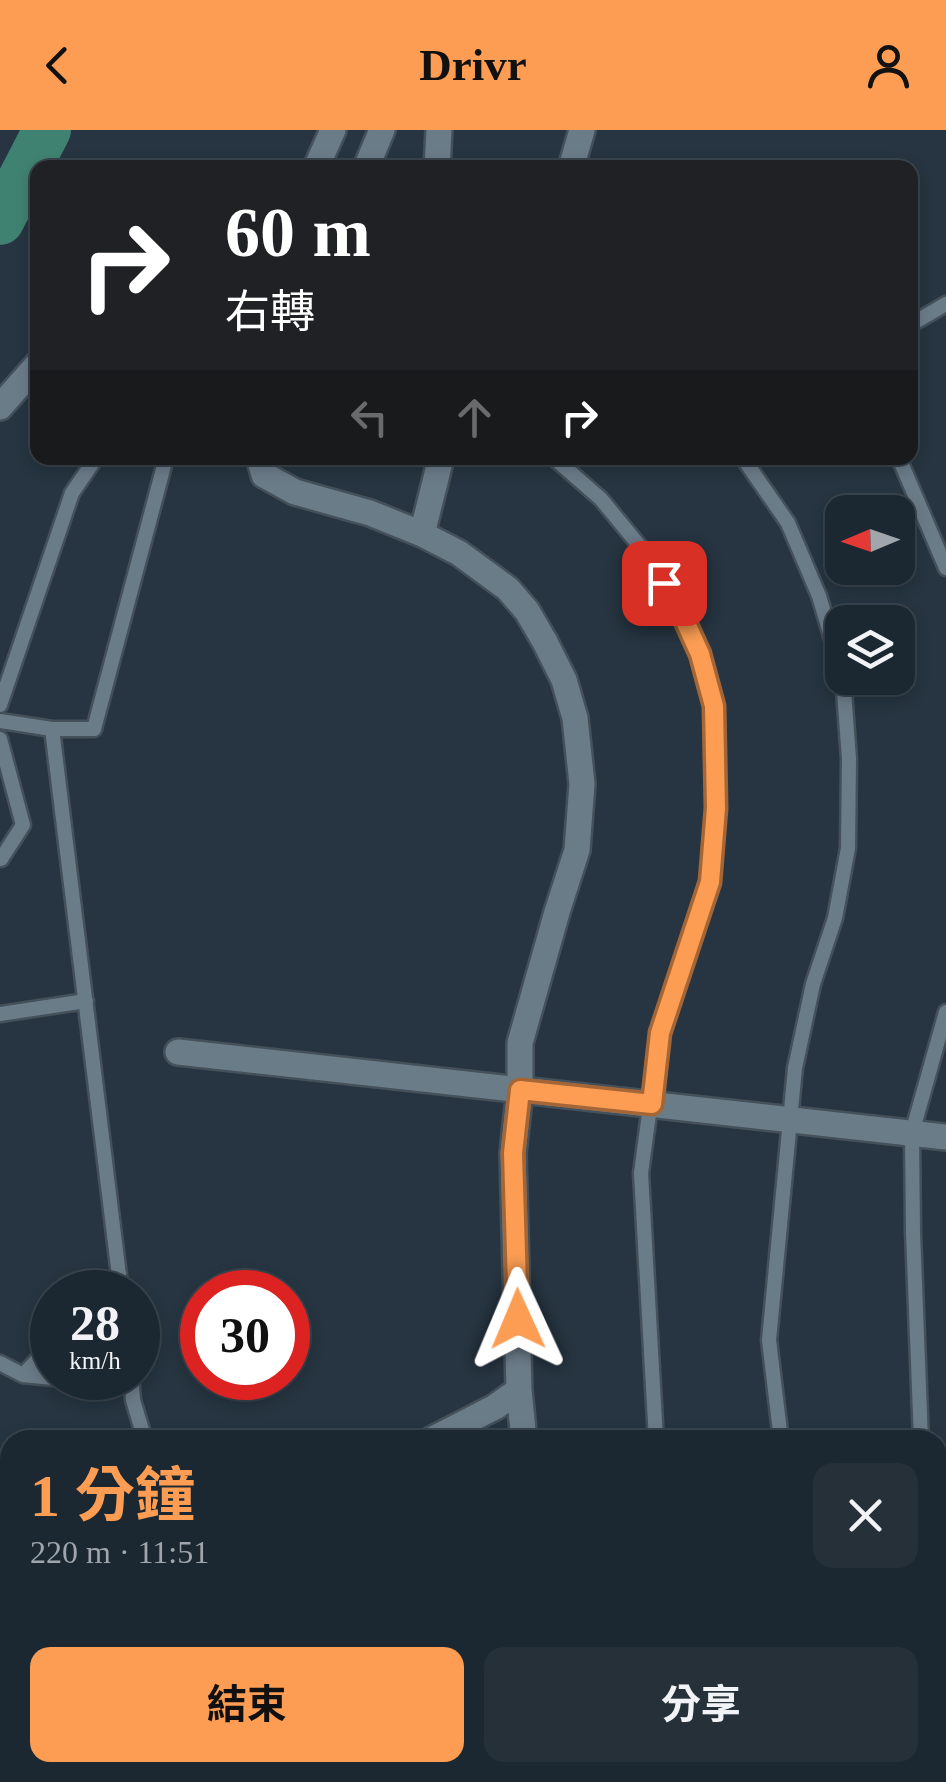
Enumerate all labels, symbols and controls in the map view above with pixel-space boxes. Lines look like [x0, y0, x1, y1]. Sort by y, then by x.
icon: back [30, 38, 85, 93]
icon: person [861, 38, 916, 93]
text: Drivr [419, 40, 527, 90]
text: 60 m [225, 194, 371, 271]
icon: right [60, 200, 190, 330]
text: 右轉 [225, 287, 315, 337]
icon: left [342, 390, 397, 445]
icon: ahead [447, 390, 502, 445]
icon: right [552, 390, 607, 445]
north arrow [825, 495, 915, 585]
map controls [825, 495, 915, 695]
pin [622, 541, 707, 626]
icon: arrive [637, 556, 692, 611]
button: layers [825, 605, 915, 695]
position arrow [466, 1267, 570, 1371]
speed limit sign: 30 [180, 1270, 310, 1400]
text: 28 [70, 1295, 120, 1351]
text: km/h [69, 1347, 121, 1374]
text: 1 分鐘 [30, 1463, 195, 1529]
button: close [813, 1463, 918, 1568]
text: 220 m · 11:51 [30, 1534, 209, 1570]
button: 結束 [30, 1647, 464, 1762]
button: 分享 [484, 1647, 918, 1762]

